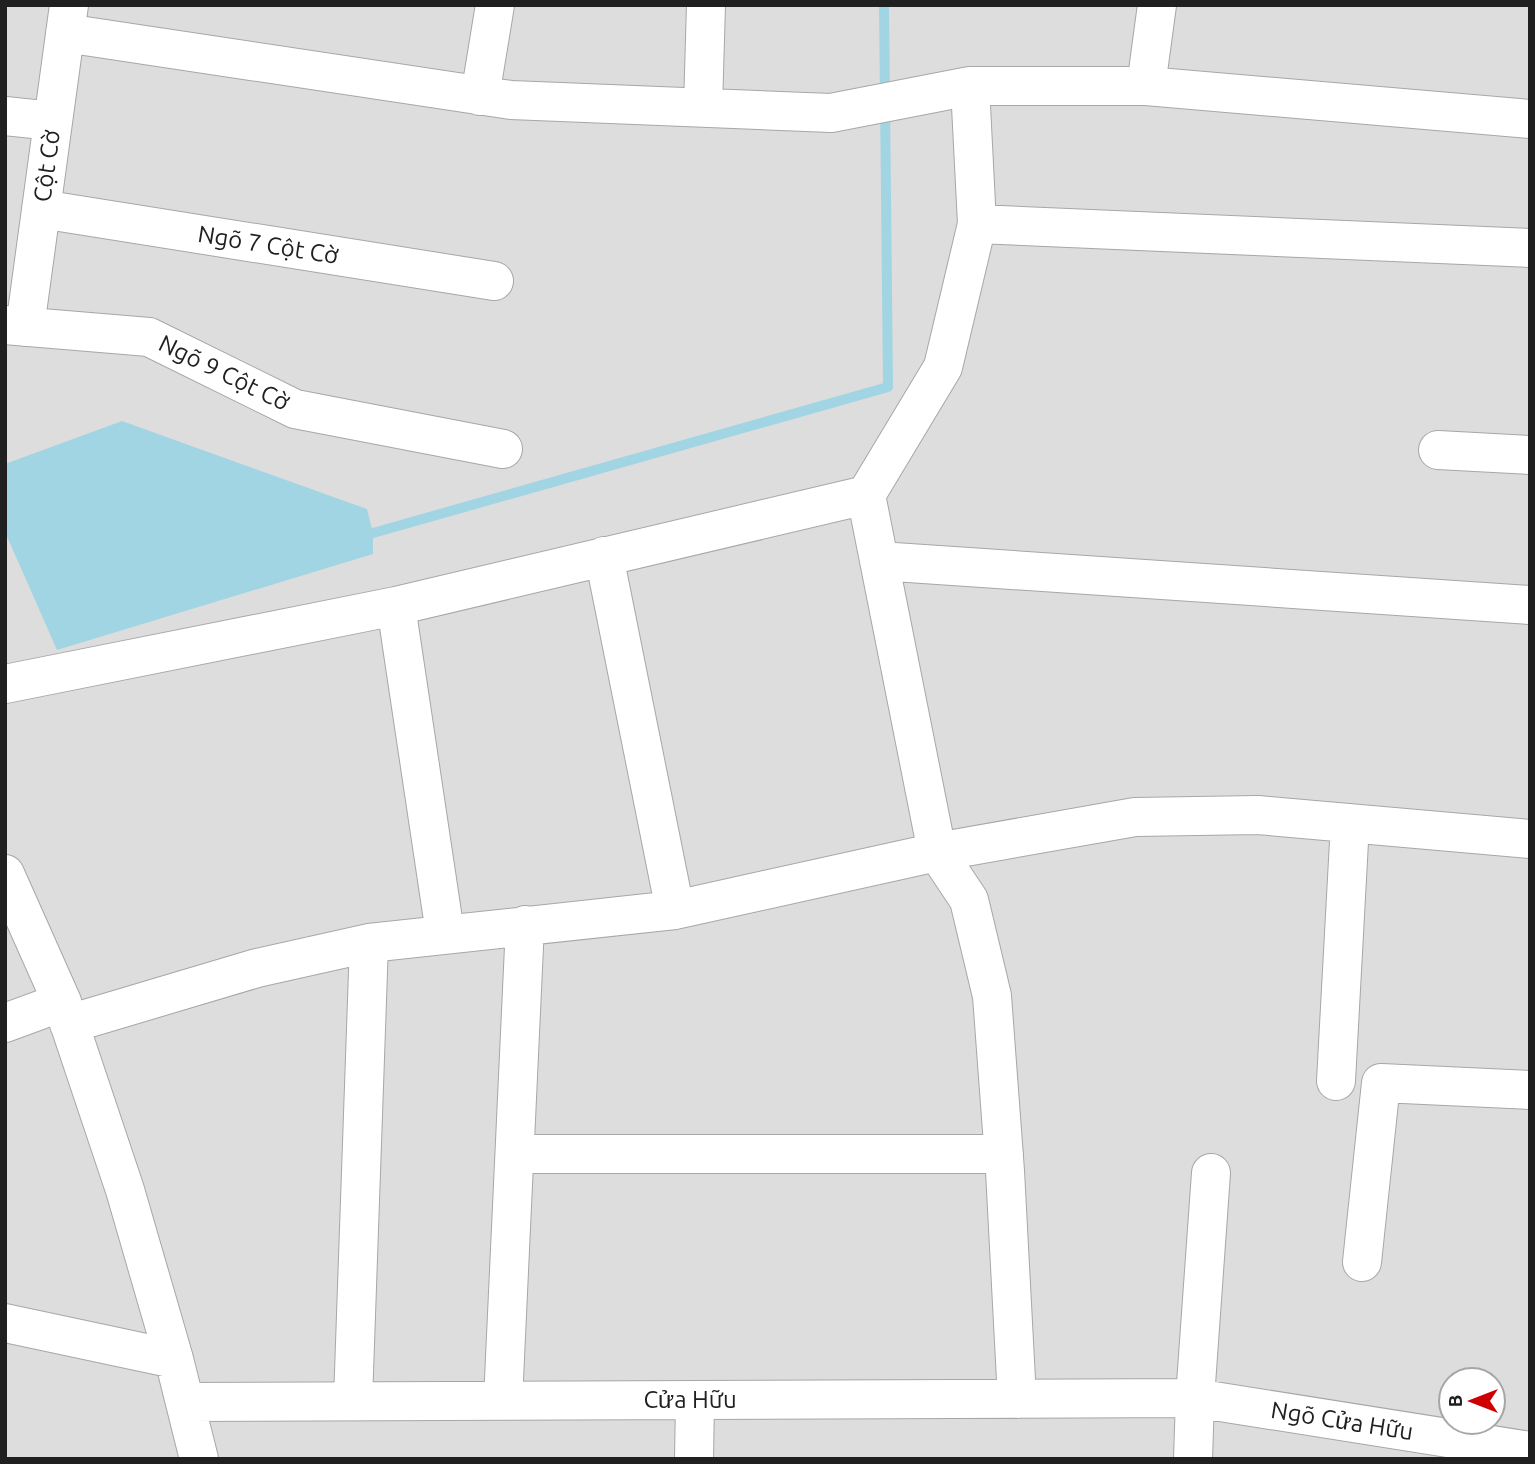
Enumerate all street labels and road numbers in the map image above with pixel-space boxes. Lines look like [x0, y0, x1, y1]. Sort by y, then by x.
street label: Cột Cờ [28, 128, 65, 204]
street label: Ngõ 7 Cột Cờ [196, 220, 340, 269]
street label: Ngõ 9 Cột Cờ [154, 329, 294, 416]
street label: Cửa Hữu [643, 1386, 737, 1413]
street label: Ngõ Cửa Hữu [1269, 1396, 1415, 1445]

